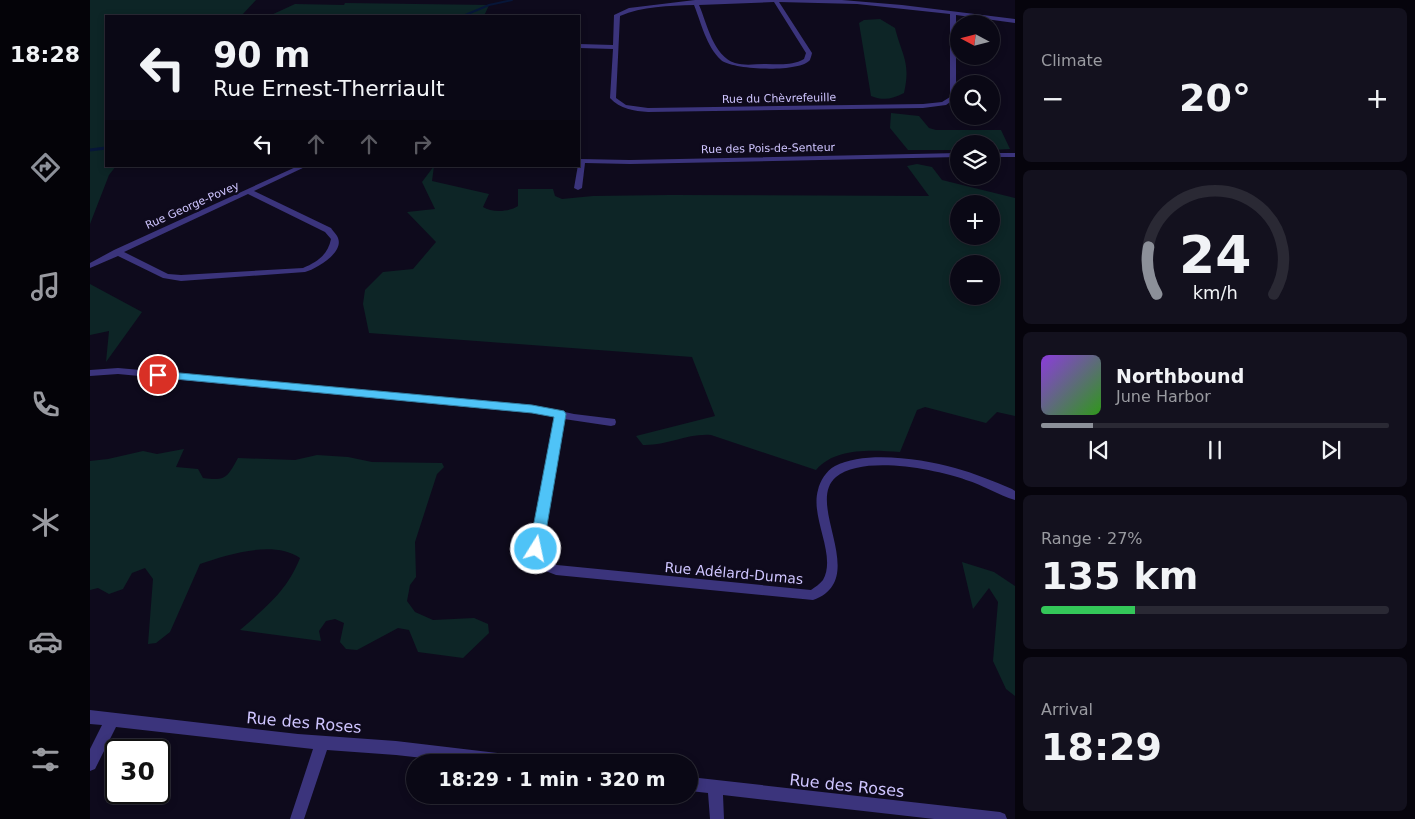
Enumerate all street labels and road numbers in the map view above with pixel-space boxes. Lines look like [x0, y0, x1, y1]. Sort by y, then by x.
street label: Rue du Chèvrefeuille [722, 91, 837, 106]
street label: Rue des Pois-de-Senteur [701, 141, 836, 156]
street label: Rue George-Povey [143, 179, 242, 232]
street label: Rue Adélard-Dumas [664, 559, 804, 587]
street label: Rue des Roses [246, 708, 362, 737]
street label: Rue des Roses [788, 770, 905, 801]

